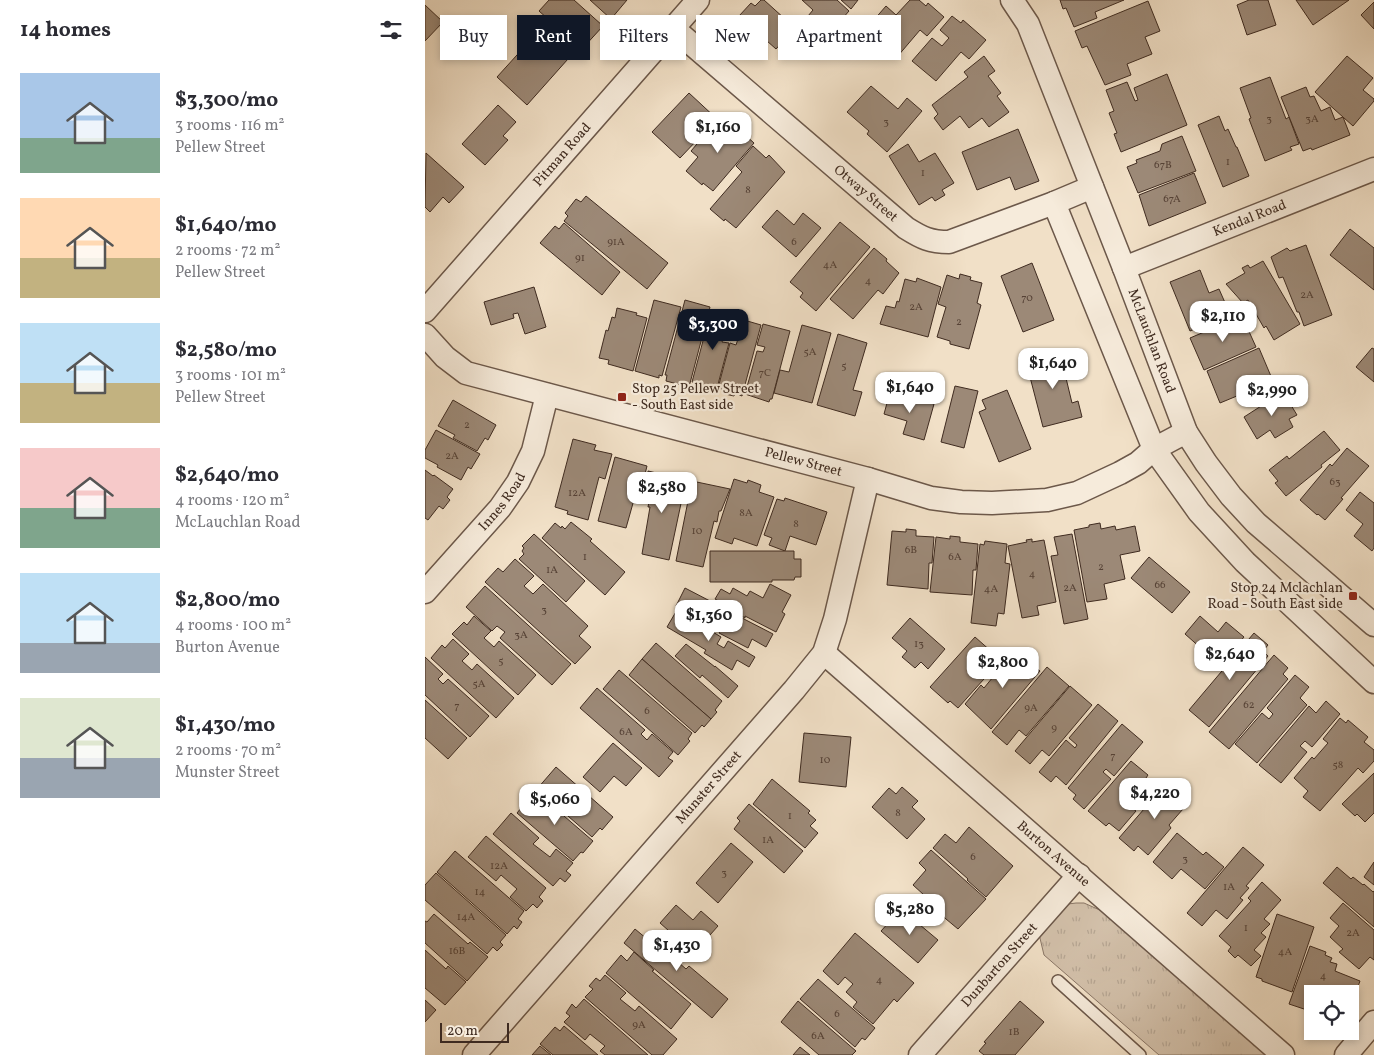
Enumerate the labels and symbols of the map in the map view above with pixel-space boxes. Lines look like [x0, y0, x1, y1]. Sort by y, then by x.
pin: $1,160 [677, 112, 759, 154]
house number: 3 [1266, 112, 1272, 127]
house number: 3A [1305, 112, 1319, 127]
house number: 3 [883, 115, 889, 130]
street label: Pitman Road [529, 118, 596, 191]
house number: 1 [1226, 155, 1230, 170]
house number: 67B [1154, 158, 1172, 173]
street label: Otway Street [829, 160, 902, 227]
house number: 1 [921, 166, 925, 181]
house number: 8 [745, 183, 751, 198]
house number: 67A [1163, 192, 1181, 207]
street label: Kendal Road [1210, 195, 1289, 241]
house number: 91A [607, 235, 625, 250]
house number: 6 [791, 235, 797, 250]
house number: 91 [575, 251, 585, 266]
house number: 4A [823, 258, 837, 273]
house number: 4 [865, 274, 872, 289]
street label: McLauchlan Road [1123, 286, 1180, 396]
house number: 2A [1300, 288, 1314, 303]
house number: 70 [1021, 291, 1033, 306]
house number: 2A [909, 300, 923, 315]
pin: $2,110 [1182, 300, 1264, 343]
pin: $3,300 [672, 308, 754, 351]
house number: 2 [956, 315, 962, 330]
house number: 5A [803, 345, 817, 360]
pin: $1,640 [1012, 348, 1094, 390]
house number: 5 [841, 359, 847, 374]
house number: 7C [759, 366, 771, 381]
pin: $1,640 [869, 372, 951, 414]
pin: $2,990 [1231, 374, 1313, 417]
place label: Stop 25 Pellew Street - South East side [632, 380, 759, 415]
marker: Stop 25 Pellew Street - South East side [616, 391, 628, 403]
house number: 2 [464, 418, 470, 433]
street label: Pellew Street [763, 443, 844, 481]
house number: 2A [445, 449, 459, 464]
street label: Innes Road [474, 470, 531, 535]
pin: $2,580 [621, 472, 703, 514]
house number: 63 [1329, 475, 1341, 490]
house number: 12A [568, 486, 586, 501]
house number: 8A [739, 506, 753, 521]
house number: 8 [793, 517, 799, 532]
house number: 10 [692, 524, 703, 539]
house number: 6B [905, 543, 917, 558]
house number: 1 [583, 550, 587, 565]
house number: 6A [948, 550, 962, 565]
house number: 2 [1098, 560, 1104, 575]
house number: 1A [546, 563, 558, 578]
house number: 4 [1029, 567, 1036, 582]
house number: 66 [1154, 578, 1166, 593]
place label: Stop 24 Mclachlan Road - South East side [1208, 579, 1343, 614]
house number: 2A [1063, 581, 1077, 596]
house number: 4A [984, 582, 998, 597]
marker: Stop 24 Mclachlan Road - South East side [1347, 590, 1359, 602]
pin: $1,360 [668, 600, 750, 642]
house number: 3 [541, 603, 547, 618]
house number: 3A [514, 628, 528, 643]
house number: 13 [914, 637, 924, 652]
pin: $2,640 [1189, 638, 1271, 681]
pin: $2,800 [962, 646, 1044, 689]
house number: 5 [498, 654, 504, 669]
house number: 5A [472, 677, 486, 692]
house number: 62 [1243, 698, 1255, 713]
house number: 7 [454, 699, 460, 714]
house number: 9A [1024, 701, 1038, 716]
house number: 6 [644, 704, 650, 719]
house number: 9 [1051, 721, 1057, 736]
house number: 6A [619, 725, 633, 740]
street label: Munster Street [671, 746, 746, 828]
house number: 7 [1110, 749, 1116, 764]
house number: 10 [820, 753, 831, 768]
house number: 58 [1333, 758, 1344, 773]
pin: $4,220 [1114, 778, 1196, 820]
pin: $5,060 [514, 784, 596, 826]
house number: 8 [895, 806, 901, 821]
house number: 1 [788, 809, 792, 824]
street label: Burton Avenue [1013, 817, 1094, 892]
house number: 1A [762, 833, 774, 848]
house number: 6 [970, 850, 976, 865]
house number: 3 [1182, 852, 1188, 867]
house number: 12A [490, 859, 508, 874]
house number: 3 [721, 866, 727, 881]
house number: 1A [1223, 880, 1235, 895]
house number: 14 [475, 885, 486, 900]
pin: $5,280 [869, 894, 951, 936]
house number: 14A [457, 910, 476, 925]
street label: Dunbarton Street [957, 919, 1042, 1012]
house number: 1 [1244, 921, 1248, 936]
house number: 2A [1346, 926, 1360, 941]
pin: $1,430 [636, 930, 718, 972]
house number: 16B [449, 944, 465, 959]
house number: 4A [1278, 945, 1292, 960]
house number: 4 [1320, 969, 1327, 984]
house number: 4 [876, 973, 883, 988]
house number: 6 [834, 1007, 840, 1022]
house number: 9A [632, 1018, 646, 1033]
scale bar [440, 1020, 509, 1043]
house number: 1B [1008, 1025, 1020, 1040]
house number: 6A [811, 1029, 825, 1044]

